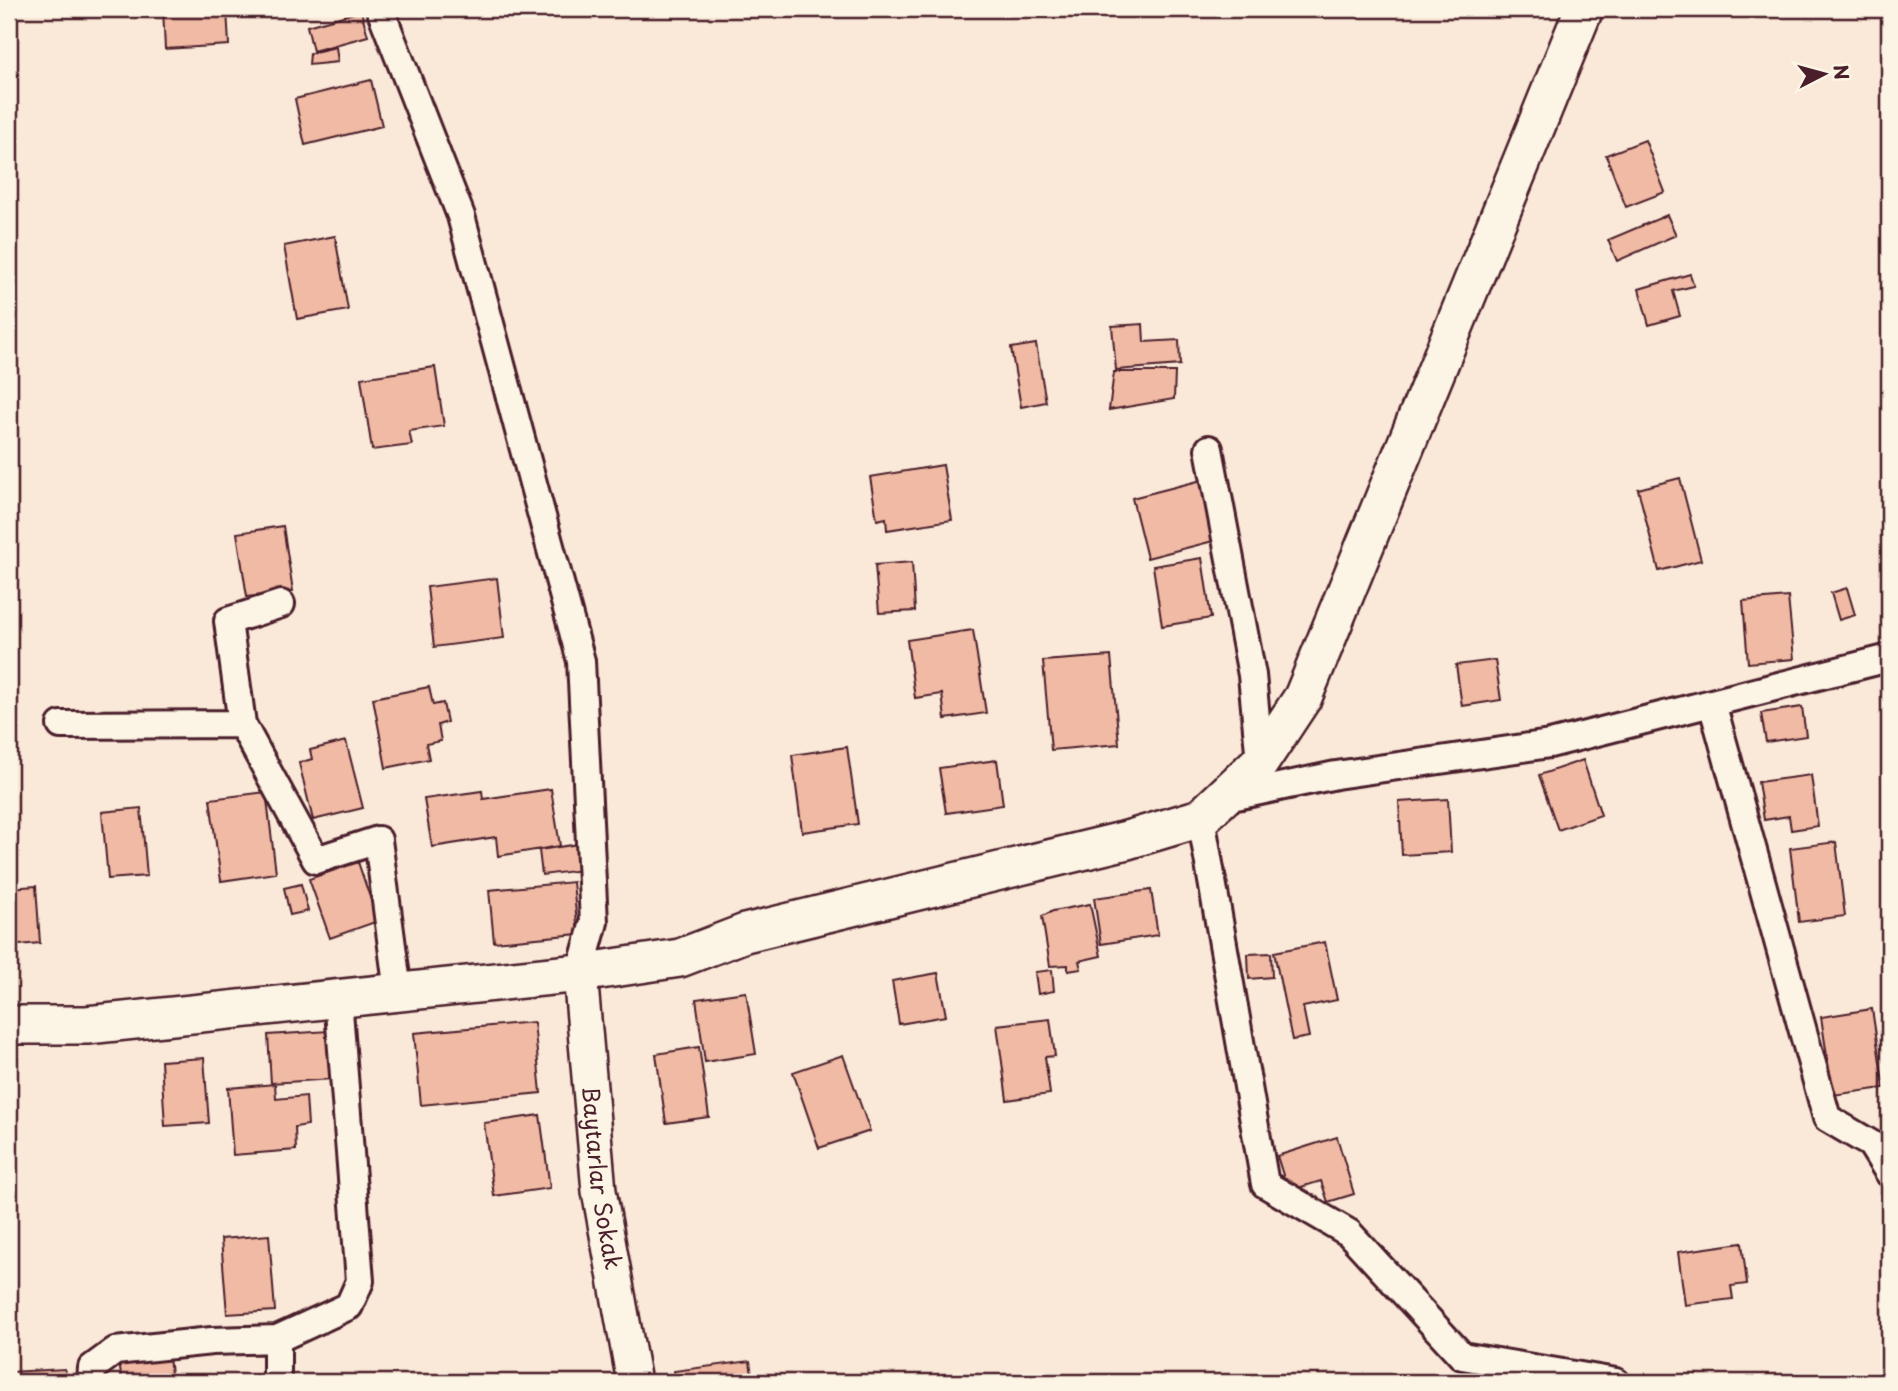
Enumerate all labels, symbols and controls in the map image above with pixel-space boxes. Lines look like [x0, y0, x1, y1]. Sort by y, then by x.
north arrow [1790, 38, 1860, 108]
text: N [1827, 63, 1857, 81]
street label: Baytarlar Sokak [574, 1084, 632, 1272]

